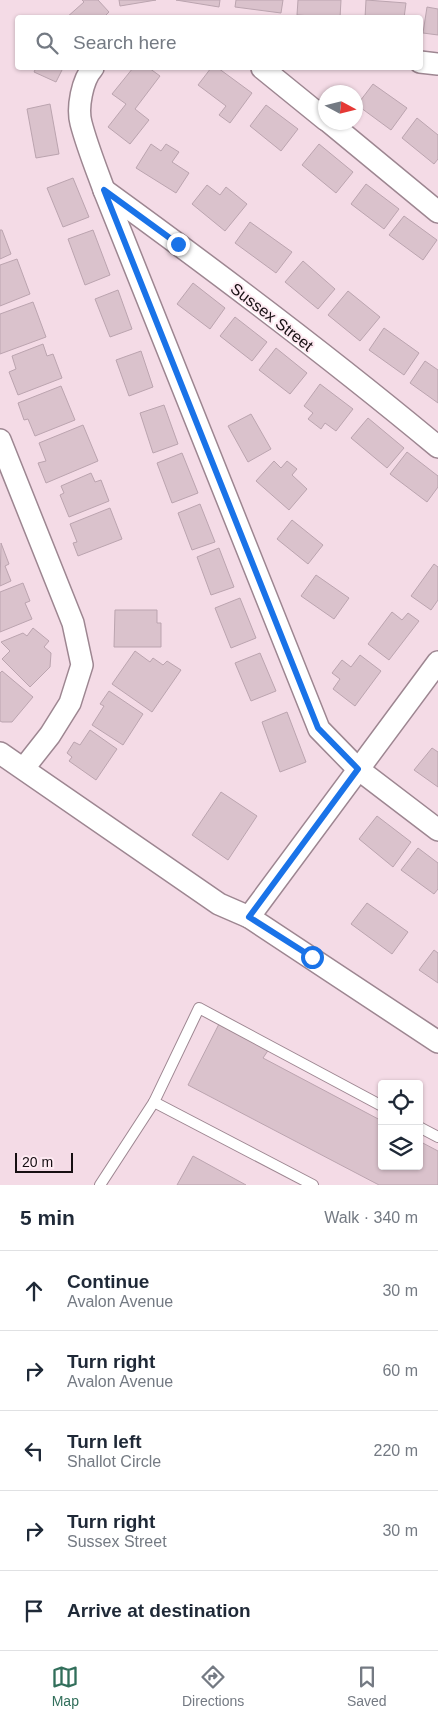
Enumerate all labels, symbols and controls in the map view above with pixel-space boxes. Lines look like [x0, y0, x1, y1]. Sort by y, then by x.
search box [15, 15, 423, 70]
icon: search [33, 29, 61, 57]
text: Search here [73, 32, 177, 53]
north arrow [318, 85, 363, 130]
route end [167, 233, 190, 256]
street label: Sussex Street [228, 280, 317, 355]
route start [301, 946, 324, 969]
map controls [378, 1080, 423, 1170]
button: locate [378, 1080, 423, 1125]
button: layers [378, 1125, 423, 1170]
scale bar [15, 1150, 72, 1173]
text: 20 m [22, 1154, 53, 1170]
text: 5 min [20, 1206, 75, 1229]
text: Walk · 340 m [324, 1209, 418, 1226]
text: Continue [67, 1271, 149, 1292]
icon: ahead [20, 1277, 48, 1305]
text: 30 m [382, 1282, 418, 1299]
text: Avalon Avenue [67, 1293, 173, 1310]
text: Turn right [67, 1351, 155, 1372]
icon: right [20, 1357, 48, 1385]
text: 60 m [382, 1362, 418, 1379]
text: Avalon Avenue [67, 1373, 173, 1390]
text: Turn left [67, 1431, 142, 1452]
icon: left [20, 1437, 48, 1465]
text: 220 m [374, 1442, 418, 1459]
text: Shallot Circle [67, 1453, 161, 1470]
text: Turn right [67, 1511, 155, 1532]
icon: right [20, 1517, 48, 1545]
text: 30 m [382, 1522, 418, 1539]
text: Sussex Street [67, 1533, 167, 1550]
icon: arrive [20, 1597, 48, 1625]
text: Arrive at destination [67, 1600, 251, 1621]
tab: Map [51, 1663, 79, 1709]
tab: Directions [182, 1663, 244, 1709]
tab: Saved [347, 1663, 387, 1709]

